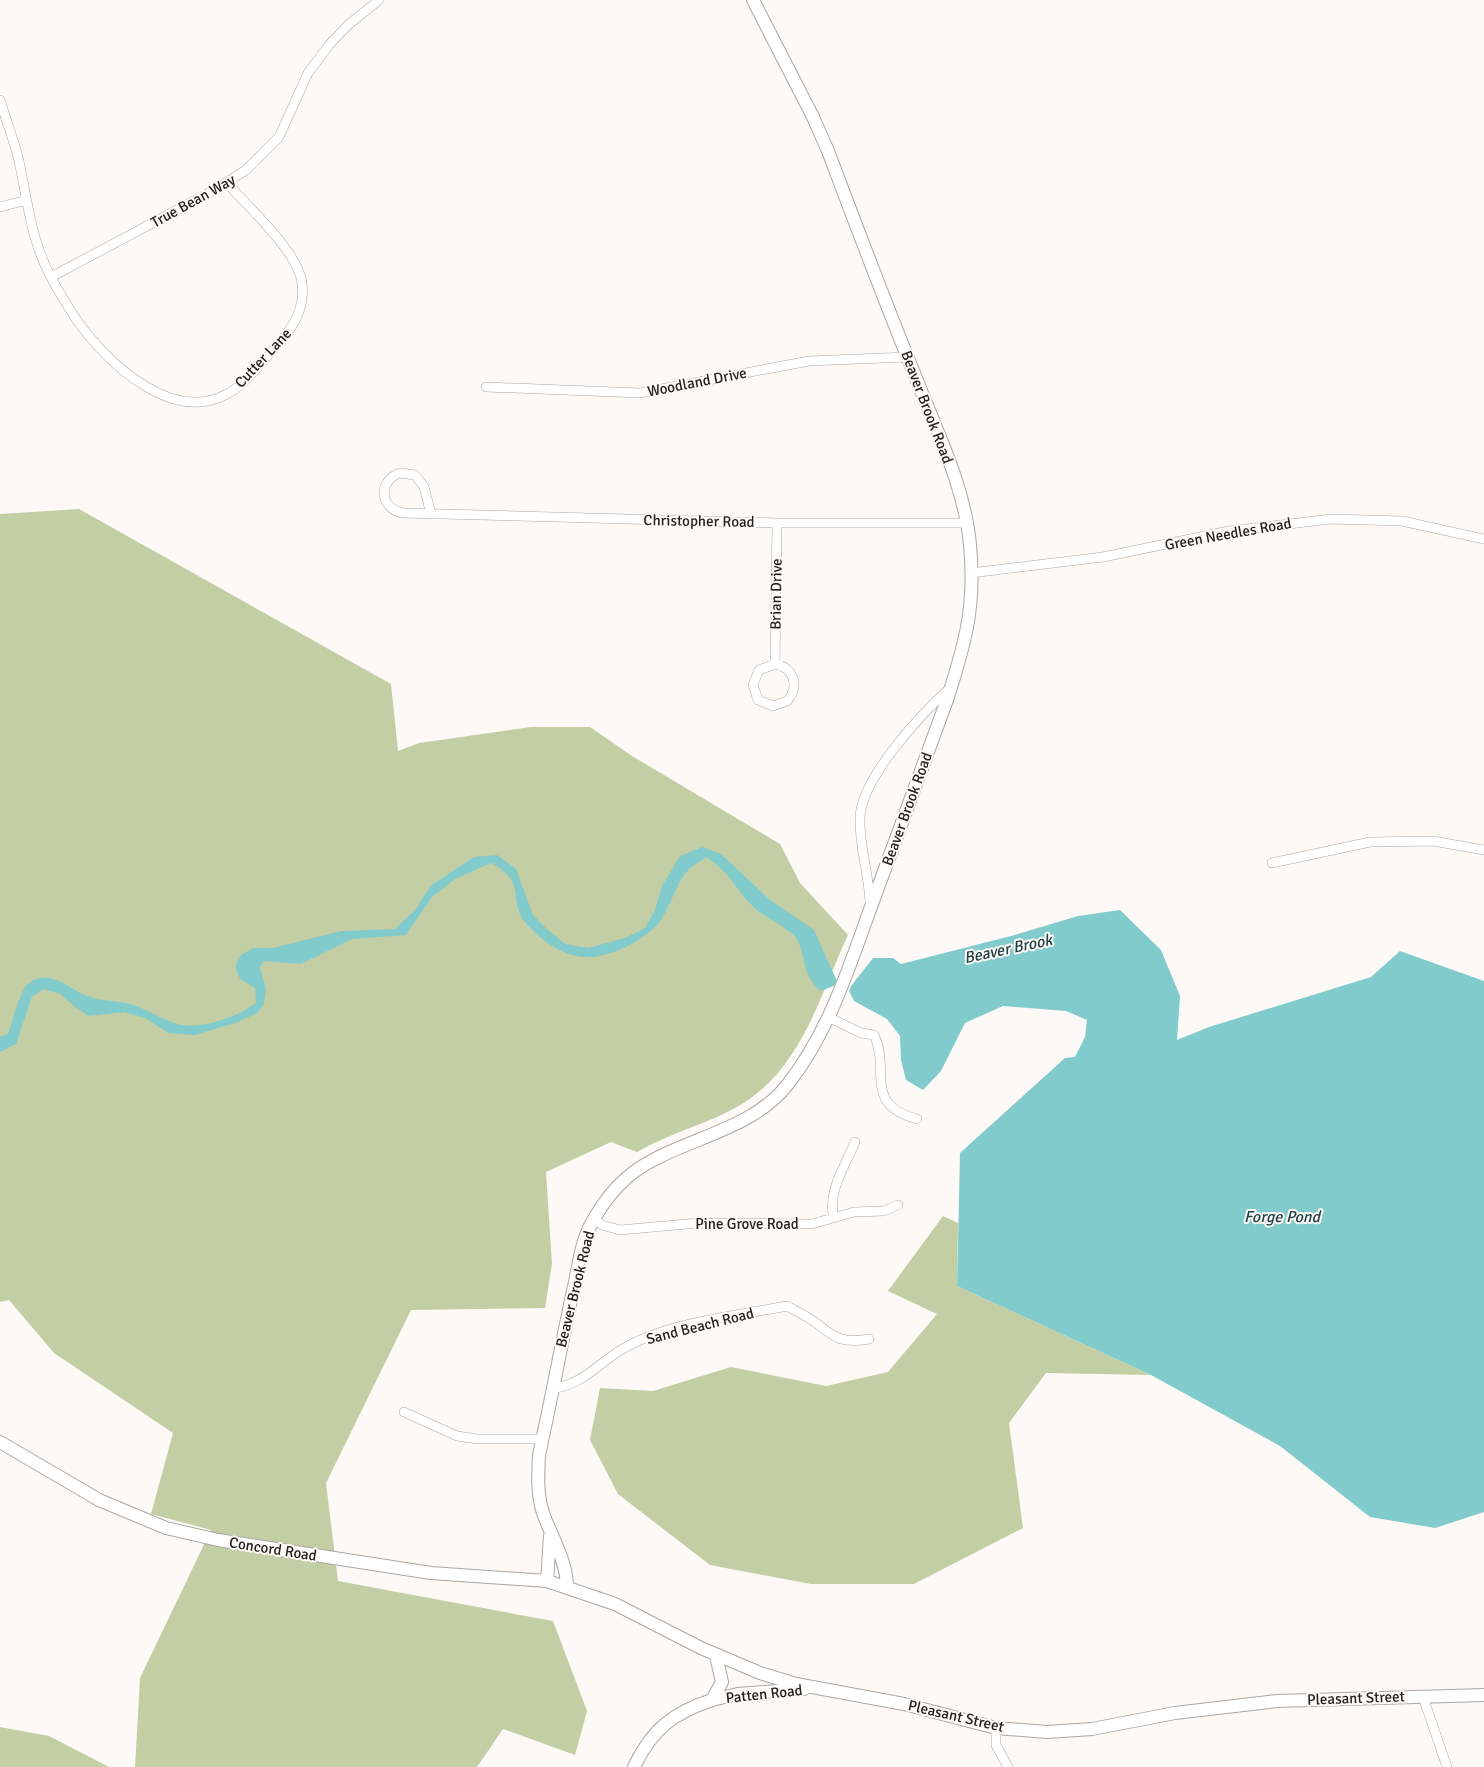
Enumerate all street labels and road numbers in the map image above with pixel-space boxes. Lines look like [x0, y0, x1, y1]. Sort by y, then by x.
street label: True Bean Way [148, 170, 238, 232]
street label: Cutter Lane [231, 324, 295, 392]
street label: Beaver Brook Road [897, 348, 957, 466]
street label: Woodland Drive [646, 364, 748, 400]
street label: Christopher Road [643, 511, 755, 531]
street label: Green Needles Road [1163, 514, 1293, 554]
street label: Brian Drive [766, 558, 786, 630]
street label: Beaver Brook Road [878, 750, 936, 868]
street label: Pine Grove Road [695, 1215, 799, 1233]
street label: Beaver Brook Road [552, 1229, 598, 1349]
street label: Sand Beach Road [644, 1304, 756, 1348]
street label: Concord Road [228, 1533, 318, 1565]
street label: Patten Road [725, 1681, 803, 1707]
street label: Pleasant Street [1307, 1687, 1405, 1709]
street label: Pleasant Street [906, 1696, 1006, 1736]

